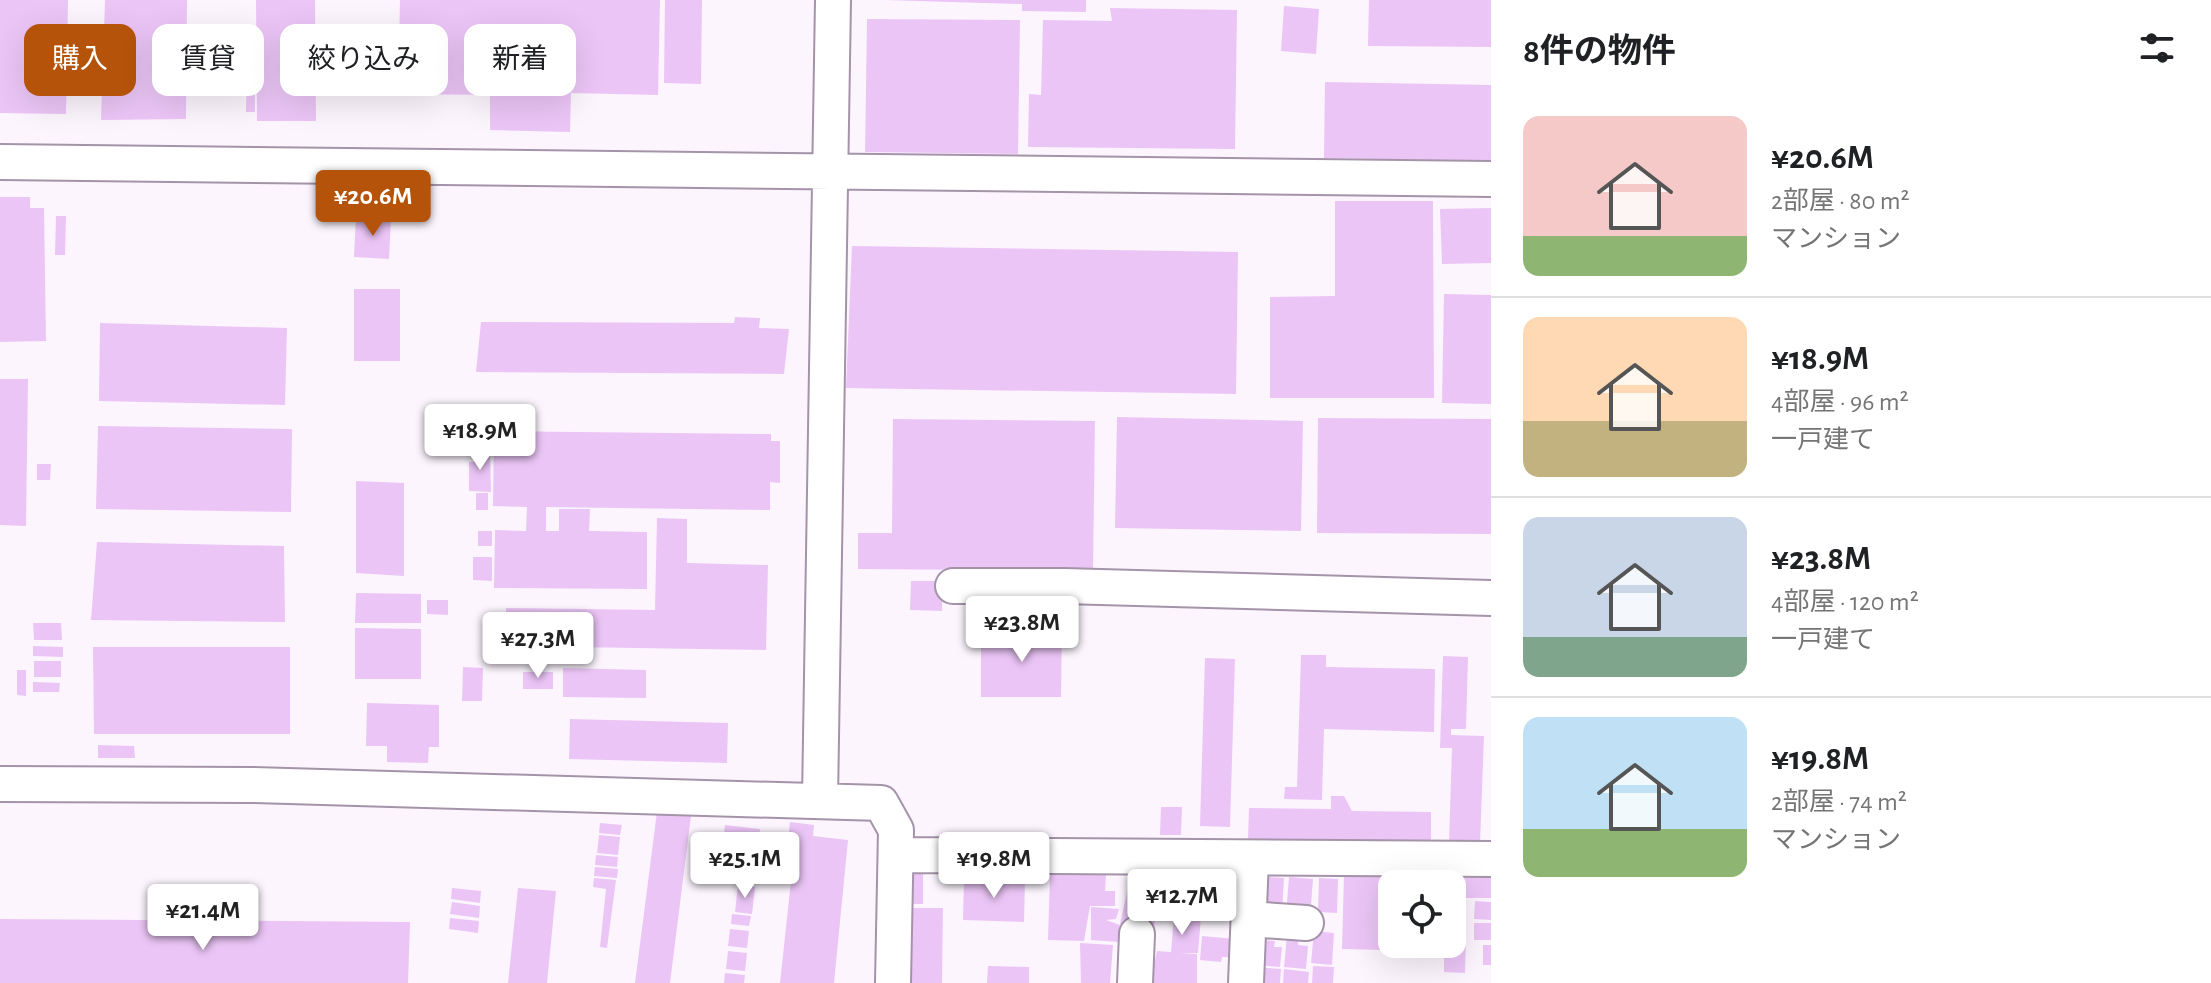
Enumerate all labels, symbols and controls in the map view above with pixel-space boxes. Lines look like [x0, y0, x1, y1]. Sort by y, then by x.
chip: 購入 [24, 24, 136, 96]
chip: 賃貸 [152, 24, 264, 96]
chip: 絞り込み [280, 24, 448, 96]
chip: 新着 [464, 24, 576, 96]
icon: filters [2135, 26, 2179, 70]
text: 8件の物件 [1523, 35, 1676, 69]
text: ¥20.6M [1771, 141, 1874, 175]
icon: home [1587, 148, 1683, 244]
pin: ¥20.6M [308, 170, 438, 238]
text: ¥20.6M [334, 183, 412, 209]
text: 2部屋 · 80 m² [1771, 188, 1910, 214]
text: マンション [1771, 226, 1901, 252]
text: ¥18.9M [1771, 342, 1869, 376]
icon: home [1587, 349, 1683, 445]
text: 4部屋 · 96 m² [1771, 389, 1909, 415]
pin: ¥18.9M [415, 404, 545, 472]
text: ¥18.9M [442, 417, 518, 443]
text: 一戸建て [1771, 427, 1875, 453]
text: ¥23.8M [1771, 542, 1871, 576]
icon: home [1587, 549, 1683, 645]
text: 4部屋 · 120 m² [1771, 589, 1919, 615]
pin: ¥23.8M [957, 596, 1087, 664]
text: ¥23.8M [984, 609, 1060, 635]
pin: ¥27.3M [473, 612, 603, 680]
text: ¥27.3M [500, 625, 576, 651]
text: 一戸建て [1771, 627, 1875, 653]
text: ¥19.8M [1771, 742, 1869, 776]
icon: home [1587, 749, 1683, 845]
text: 2部屋 · 74 m² [1771, 789, 1907, 815]
text: マンション [1771, 827, 1901, 853]
pin: ¥25.1M [680, 832, 810, 900]
pin: ¥19.8M [929, 832, 1059, 900]
text: ¥25.1M [708, 845, 782, 871]
text: ¥19.8M [956, 845, 1032, 871]
pin: ¥12.7M [1117, 869, 1247, 937]
map controls [1378, 870, 1466, 958]
button: locate [1378, 870, 1466, 958]
text: ¥12.7M [1145, 882, 1219, 908]
pin: ¥21.4M [138, 884, 268, 952]
text: ¥21.4M [165, 897, 241, 923]

